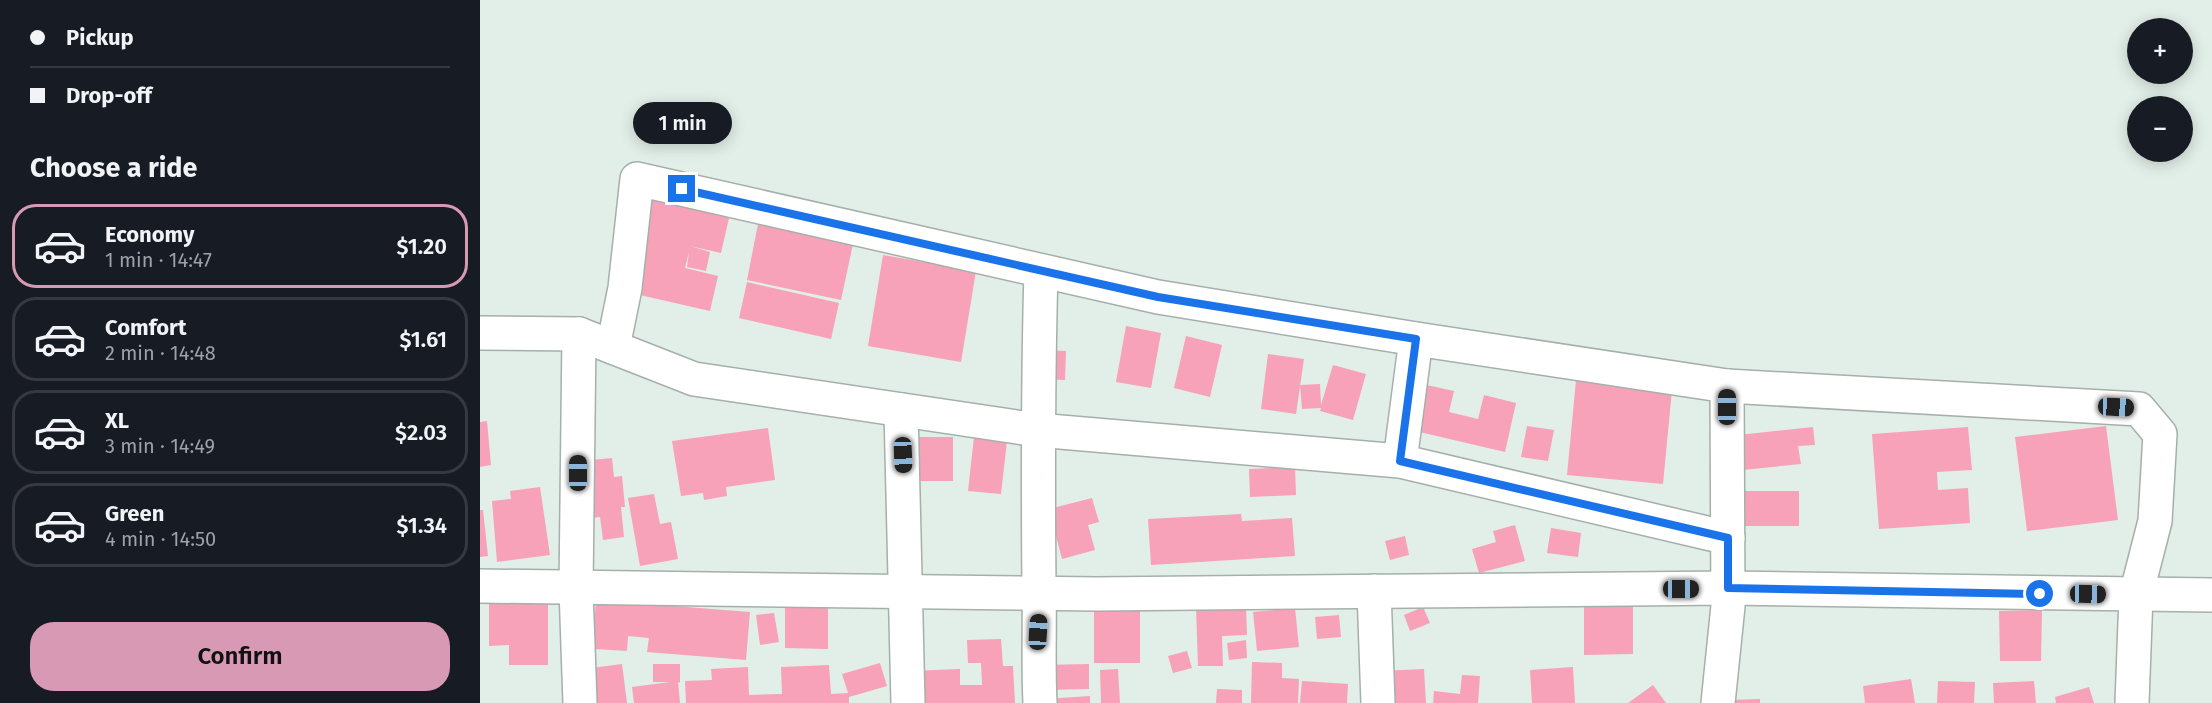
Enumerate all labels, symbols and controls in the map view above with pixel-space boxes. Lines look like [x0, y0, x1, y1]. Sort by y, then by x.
map controls [2127, 18, 2193, 162]
button: + [2127, 18, 2193, 84]
text: Pickup [66, 24, 134, 51]
text: Drop-off [66, 82, 152, 109]
button: − [2127, 96, 2193, 162]
callout: 1 min [632, 102, 732, 144]
text: 1 min [658, 111, 707, 135]
text: Choose a ride [30, 152, 197, 184]
route end [668, 175, 695, 202]
icon: car [33, 219, 87, 273]
text: Economy [105, 221, 194, 248]
text: $1.20 [396, 233, 447, 260]
text: 1 min · 14:47 [105, 248, 212, 272]
icon: car [33, 312, 87, 366]
text: Comfort [105, 314, 186, 341]
text: $1.61 [400, 326, 447, 353]
text: 2 min · 14:48 [105, 341, 216, 365]
car [1718, 389, 1736, 425]
car [2098, 397, 2134, 417]
icon: car [33, 405, 87, 459]
text: XL [105, 407, 129, 434]
text: $2.03 [395, 419, 447, 446]
text: 3 min · 14:49 [105, 434, 215, 458]
car [893, 437, 913, 473]
car [569, 455, 587, 491]
icon: car [33, 498, 87, 552]
text: Green [105, 500, 164, 527]
text: $1.34 [397, 512, 447, 539]
text: 4 min · 14:50 [105, 527, 216, 551]
car [1663, 580, 1699, 598]
route start [2026, 580, 2053, 607]
car [2070, 585, 2106, 603]
car [1028, 614, 1048, 650]
button: Confirm [30, 622, 450, 691]

